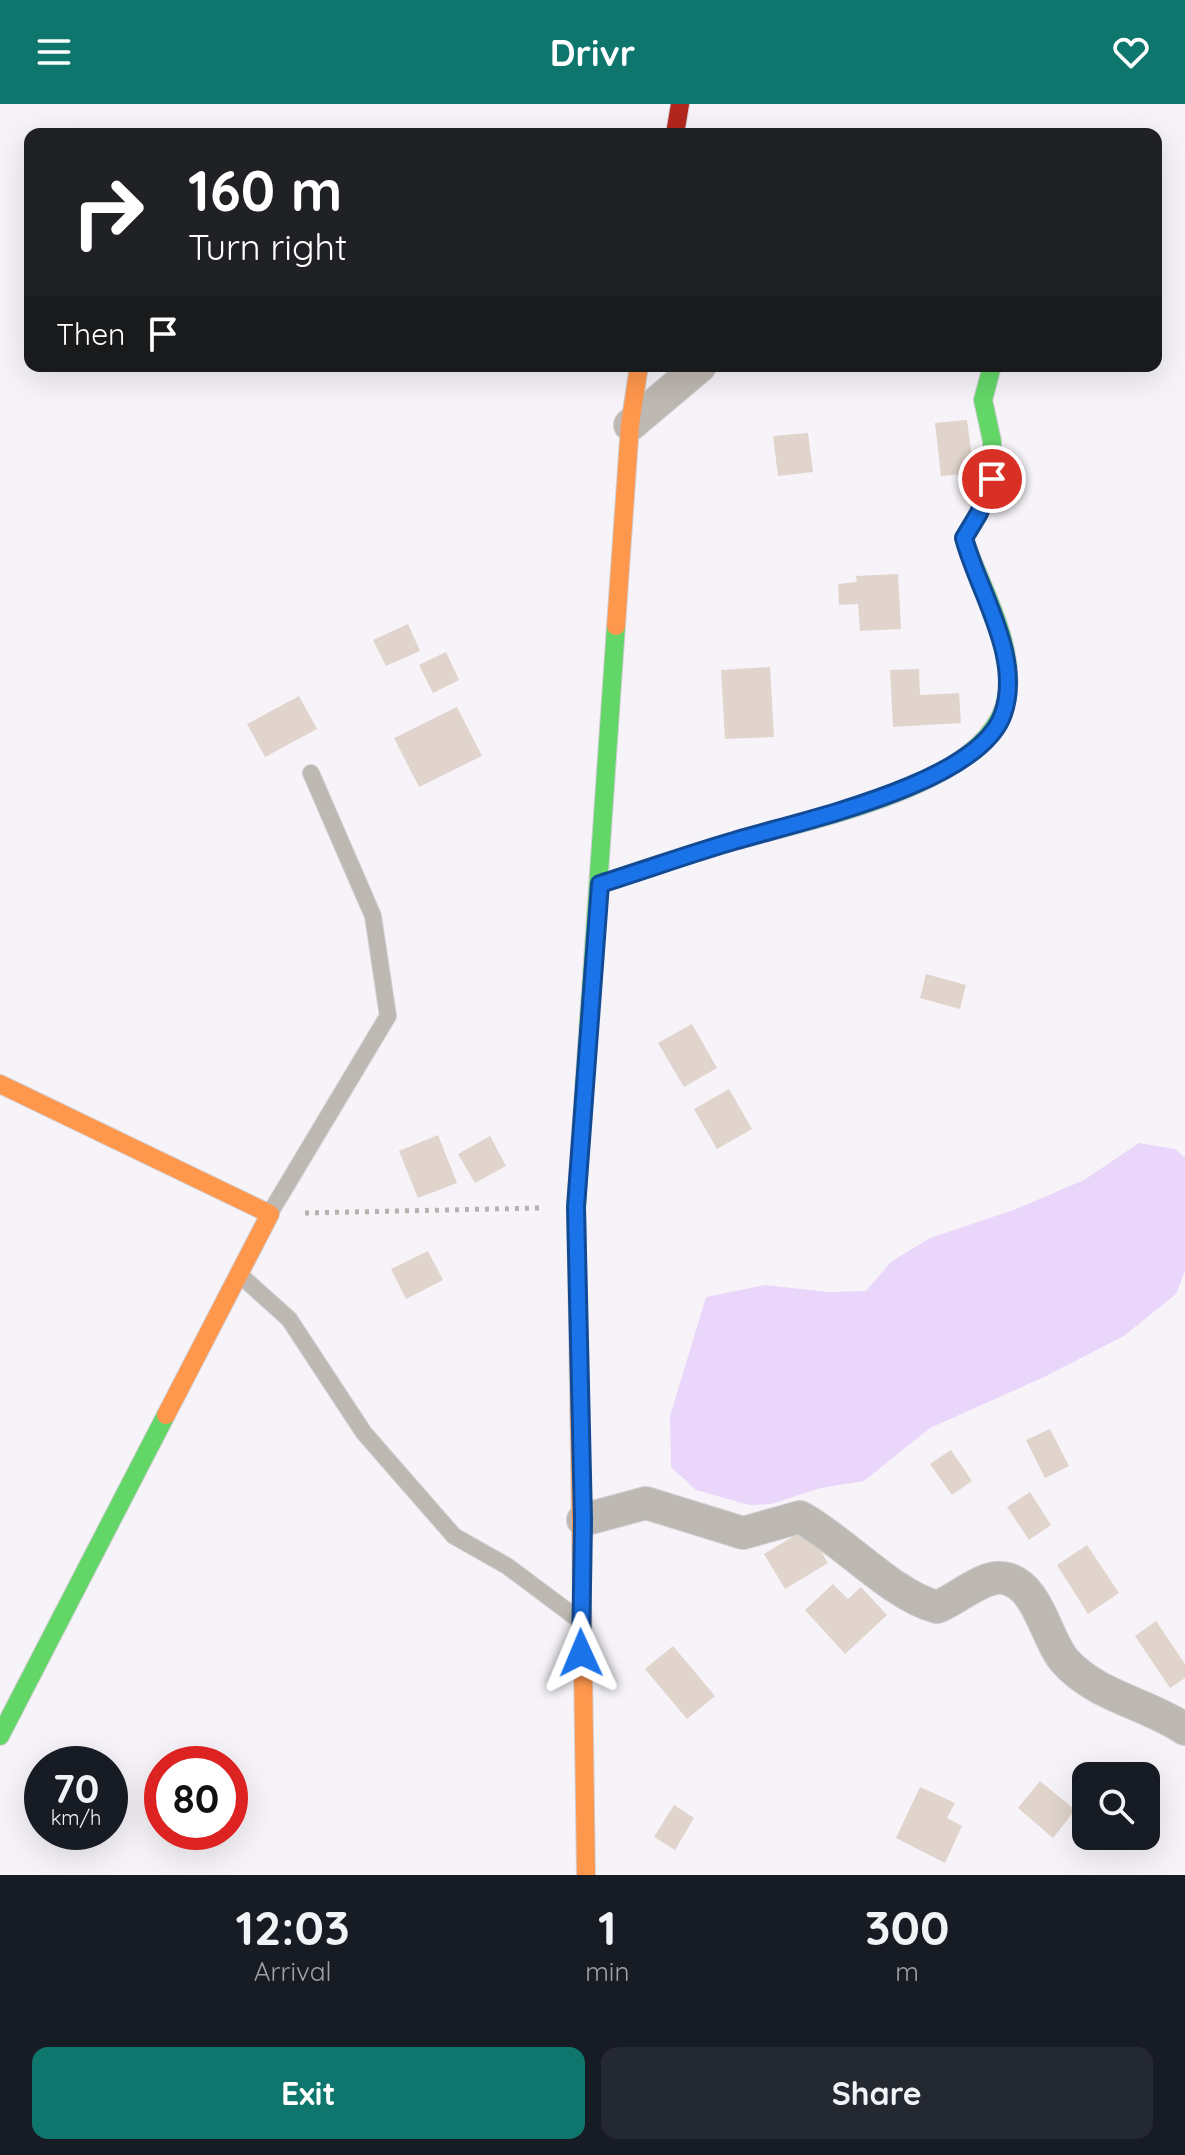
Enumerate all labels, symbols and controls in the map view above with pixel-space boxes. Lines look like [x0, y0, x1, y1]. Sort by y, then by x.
icon: menu [32, 30, 76, 74]
text: Drivr [550, 30, 635, 75]
icon: heart [1109, 30, 1153, 74]
text: 160 m [188, 155, 342, 225]
icon: right [56, 160, 160, 264]
text: Turn right [188, 224, 347, 269]
icon: arrive [141, 312, 185, 356]
text: Then [56, 315, 125, 353]
pin [958, 445, 1026, 513]
icon: arrive [970, 457, 1014, 501]
position arrow [539, 1611, 623, 1695]
speed limit sign: 80 [144, 1746, 248, 1850]
map controls [1072, 1762, 1160, 1850]
button: search [1072, 1762, 1160, 1850]
text: 70 [53, 1763, 99, 1813]
text: km/h [51, 1805, 101, 1830]
text: 12:03 [235, 1897, 350, 1957]
text: 1 [598, 1897, 617, 1957]
text: 300 [865, 1897, 950, 1957]
text: Arrival [254, 1955, 331, 1988]
text: min [585, 1955, 629, 1988]
text: m [895, 1955, 919, 1988]
button: Exit [32, 2047, 585, 2139]
button: Share [601, 2047, 1153, 2139]

